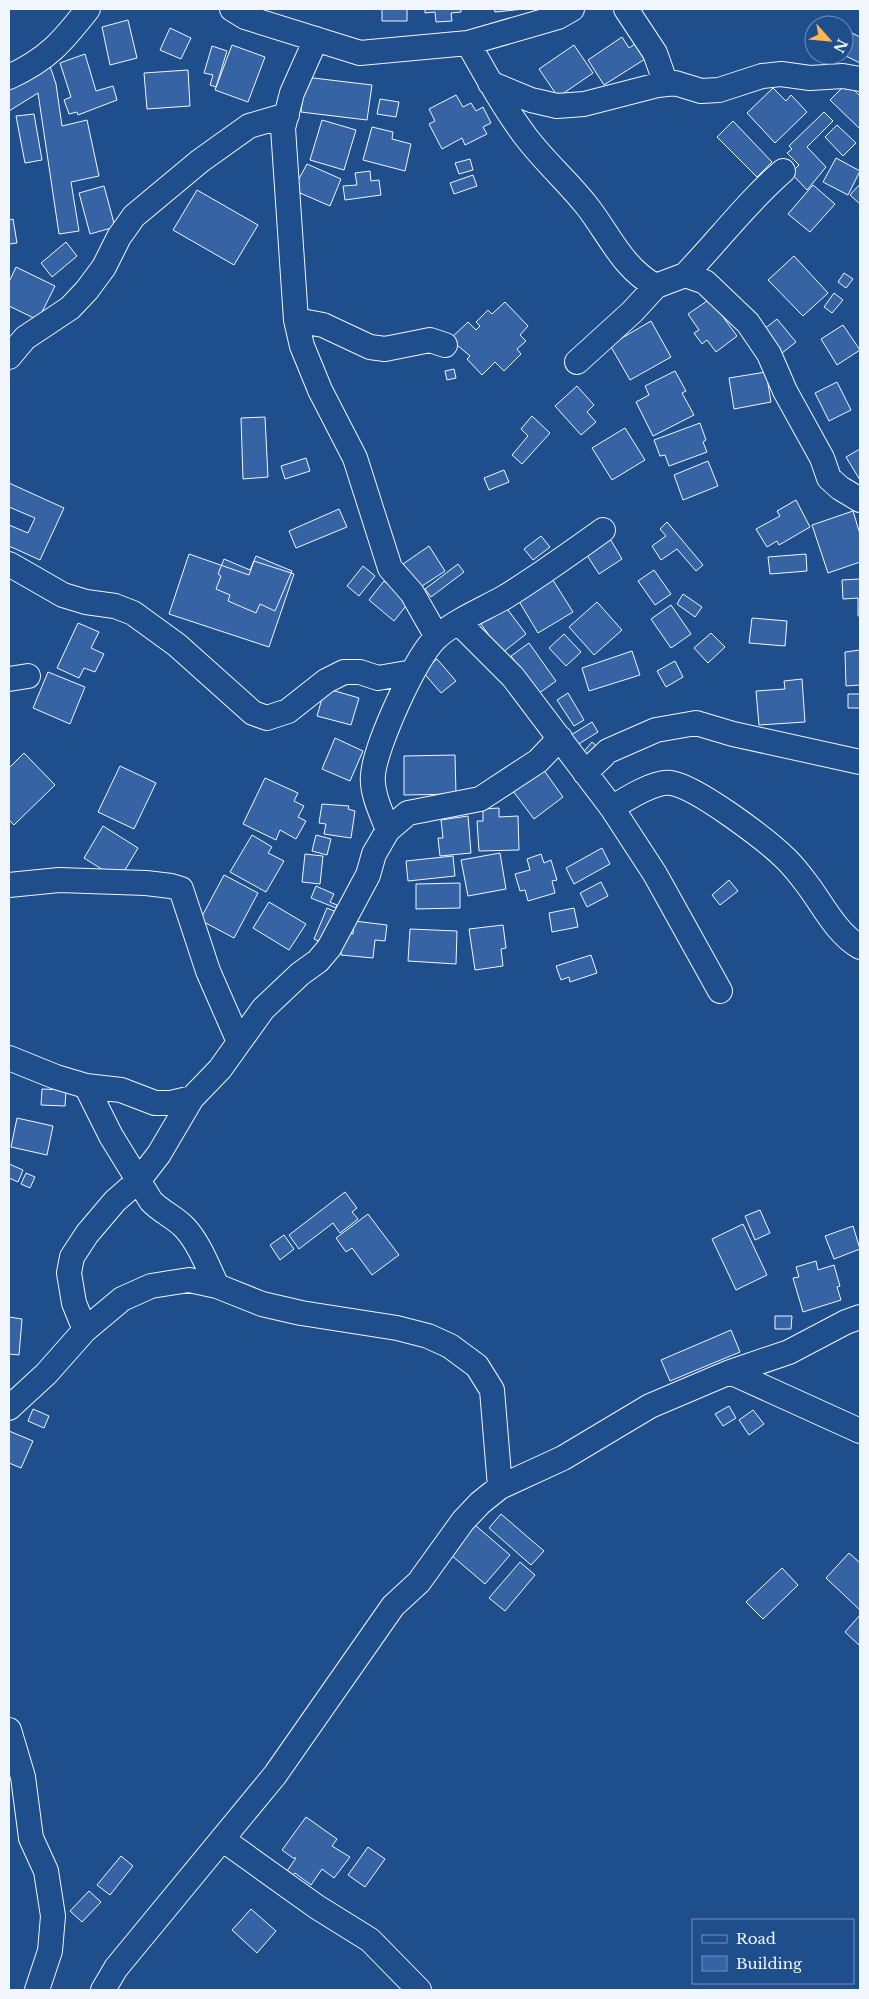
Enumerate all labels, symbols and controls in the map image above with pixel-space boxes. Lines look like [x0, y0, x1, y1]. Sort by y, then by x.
north arrow [804, 15, 854, 65]
text: N [830, 36, 852, 56]
legend [692, 1919, 854, 1984]
text: Road [736, 1929, 776, 1948]
text: Building [736, 1954, 803, 1973]

